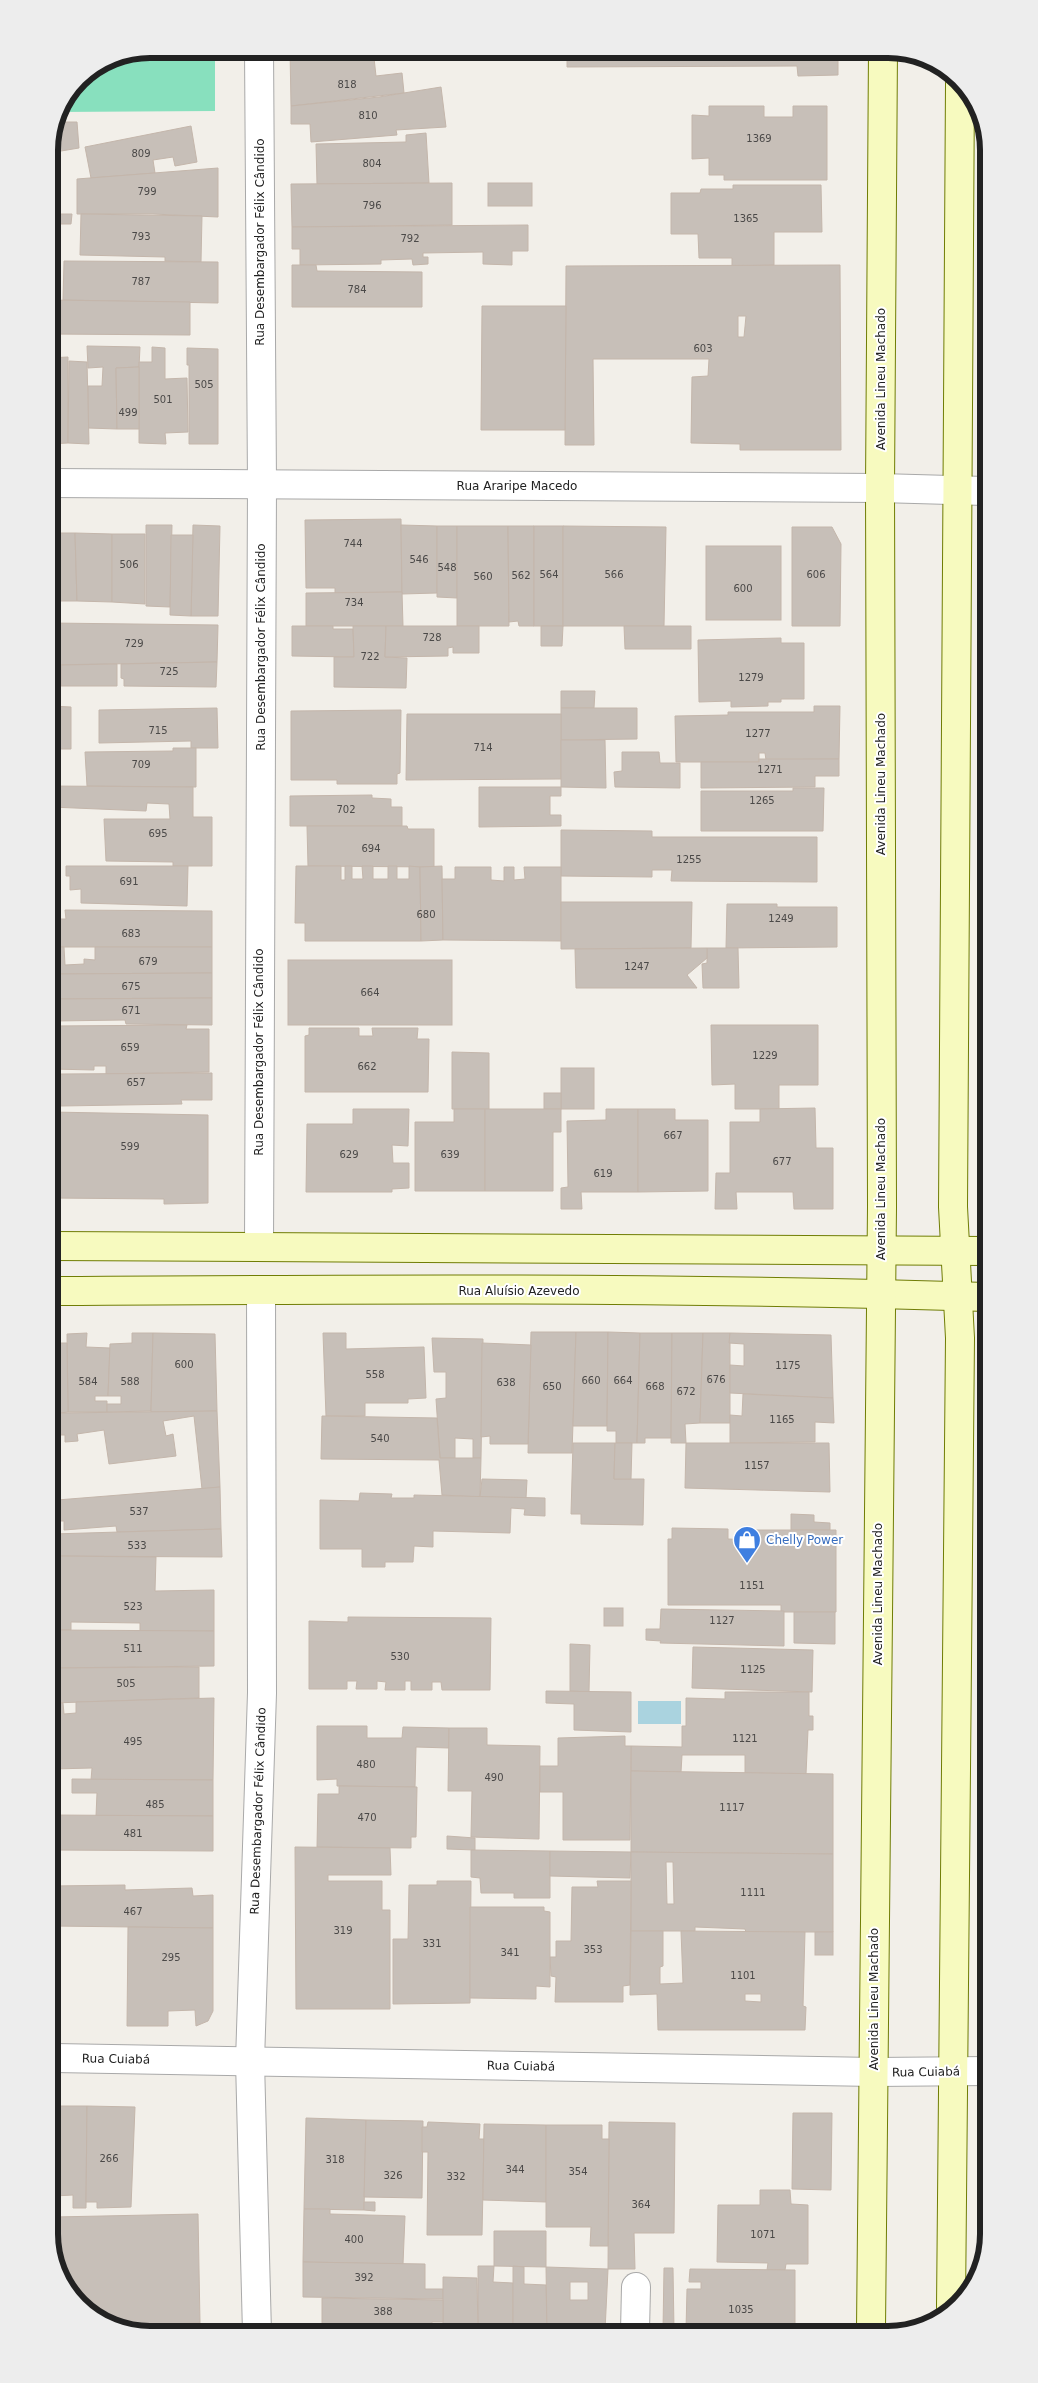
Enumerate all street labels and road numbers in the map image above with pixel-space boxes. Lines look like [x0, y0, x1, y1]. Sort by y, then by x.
street label: Rua Desembargador Félix Cândido [253, 138, 267, 346]
street label: Avenida Lineu Machado [874, 308, 888, 450]
street label: Rua Araripe Macedo [457, 479, 577, 493]
street label: Rua Desembargador Félix Cândido [254, 543, 268, 751]
street label: Avenida Lineu Machado [874, 713, 888, 855]
street label: Rua Desembargador Félix Cândido [252, 948, 266, 1156]
street label: Avenida Lineu Machado [874, 1118, 888, 1260]
street label: Rua Aluísio Azevedo [458, 1284, 580, 1298]
street label: Avenida Lineu Machado [871, 1523, 885, 1665]
street label: Rua Desembargador Félix Cândido [247, 1707, 269, 1915]
street label: Avenida Lineu Machado [867, 1928, 881, 2070]
street label: Rua Cuiabá [82, 2051, 150, 2067]
street label: Rua Cuiabá [487, 2058, 555, 2074]
street label: Rua Cuiabá [892, 2064, 960, 2080]

